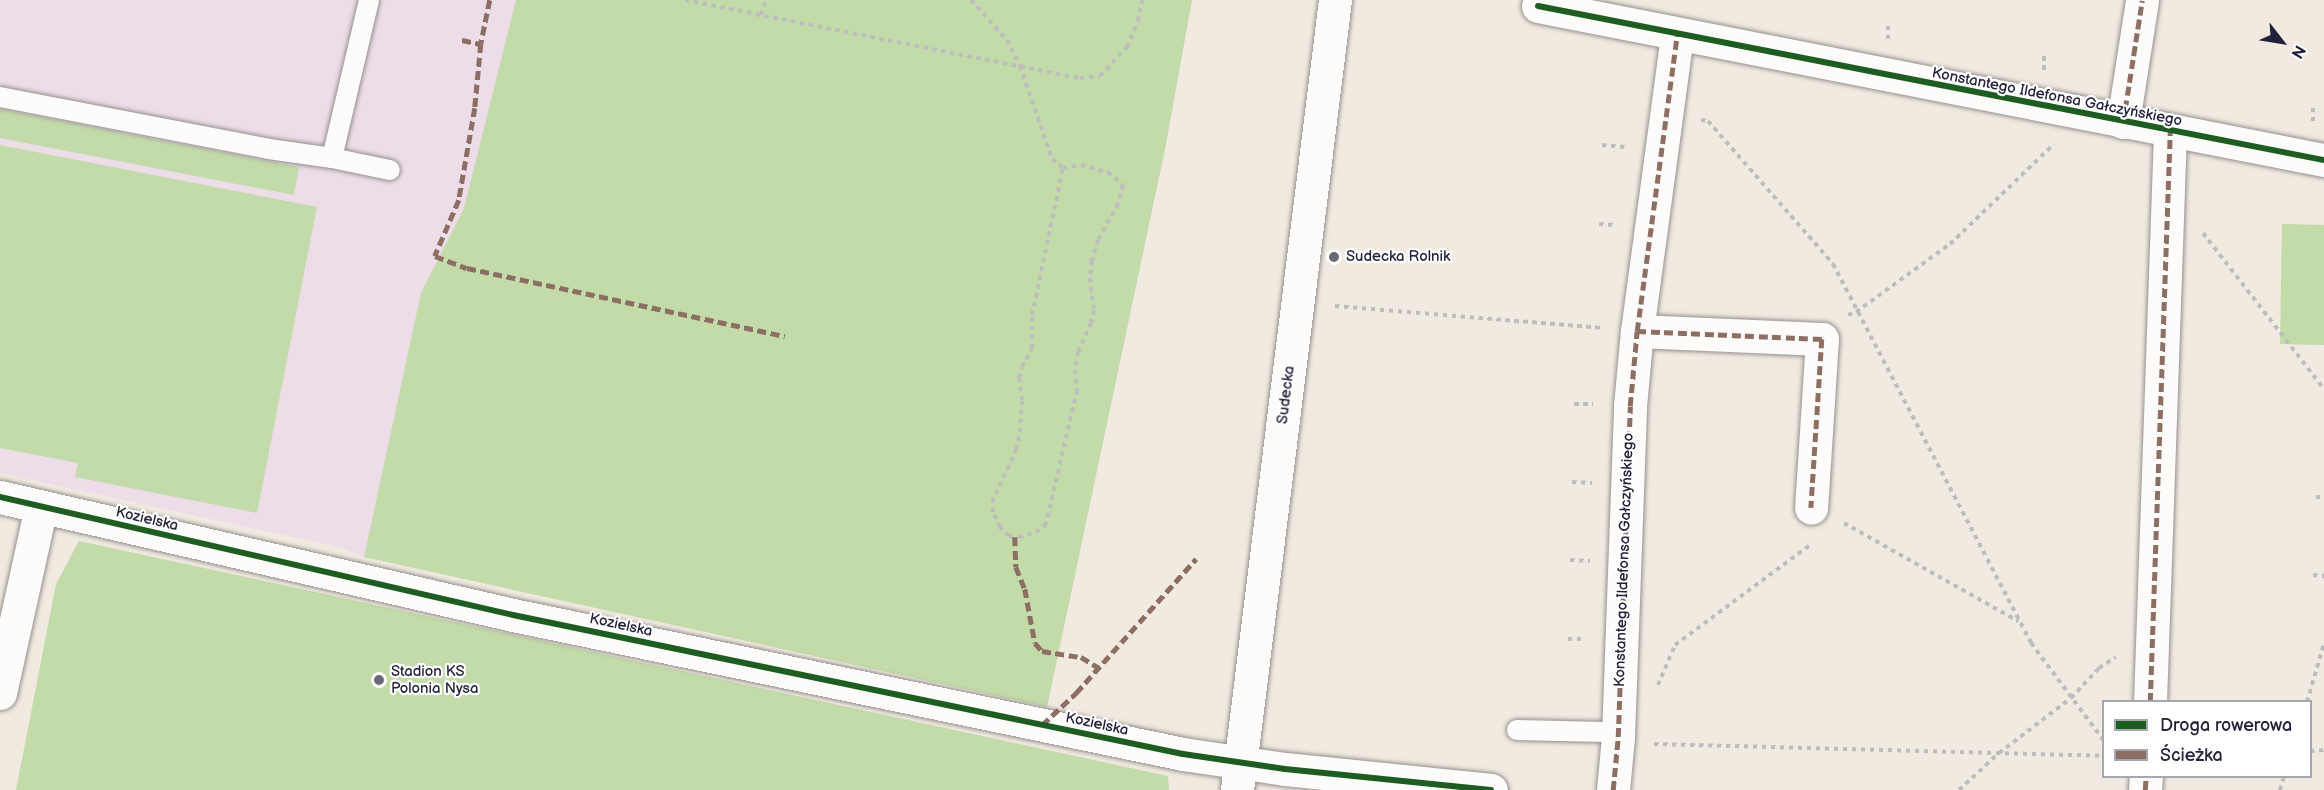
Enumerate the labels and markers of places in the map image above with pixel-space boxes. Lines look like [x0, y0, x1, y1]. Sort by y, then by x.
place label: Sudecka Rolnik [1346, 248, 1450, 266]
marker: Sudecka Rolnik [1327, 250, 1341, 264]
place label: Stadion KS Polonia Nysa [391, 662, 478, 697]
marker: Stadion KS Polonia Nysa [372, 673, 386, 687]

